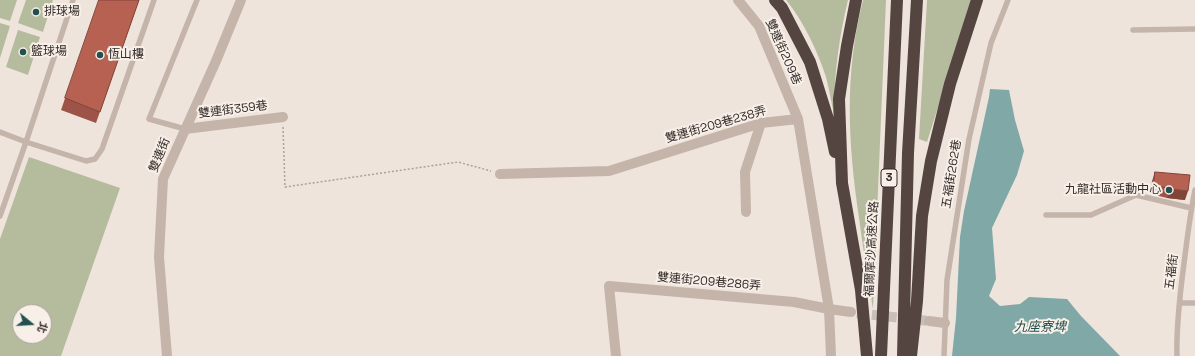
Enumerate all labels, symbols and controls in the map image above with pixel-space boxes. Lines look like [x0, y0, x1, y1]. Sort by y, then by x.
place label: 排球場 [44, 5, 80, 19]
marker: 排球場 [31, 7, 41, 17]
street label: 雙連街209巷 [762, 17, 804, 87]
place label: 籃球場 [31, 45, 67, 59]
marker: 籃球場 [18, 47, 28, 57]
place label: 恆山樓 [108, 48, 144, 62]
marker: 恆山樓 [95, 50, 105, 60]
street label: 雙連街359巷 [197, 99, 269, 121]
street label: 雙連街209巷238弄 [664, 104, 768, 146]
street label: 雙連街 [147, 136, 173, 174]
street label: 五福街262巷 [939, 138, 965, 210]
road number: 3 [881, 169, 897, 187]
place label: 九龍社區活動中心 [1065, 183, 1161, 197]
marker: 九龍社區活動中心 [1164, 185, 1174, 195]
street label: 福爾摩沙高速公路 [862, 201, 882, 297]
street label: 五福街 [1163, 253, 1181, 291]
street label: 雙連街209巷286弄 [656, 270, 762, 294]
north arrow [12, 304, 52, 344]
water label: 九座寮埤 [1014, 319, 1066, 335]
text: 北 [34, 320, 51, 335]

